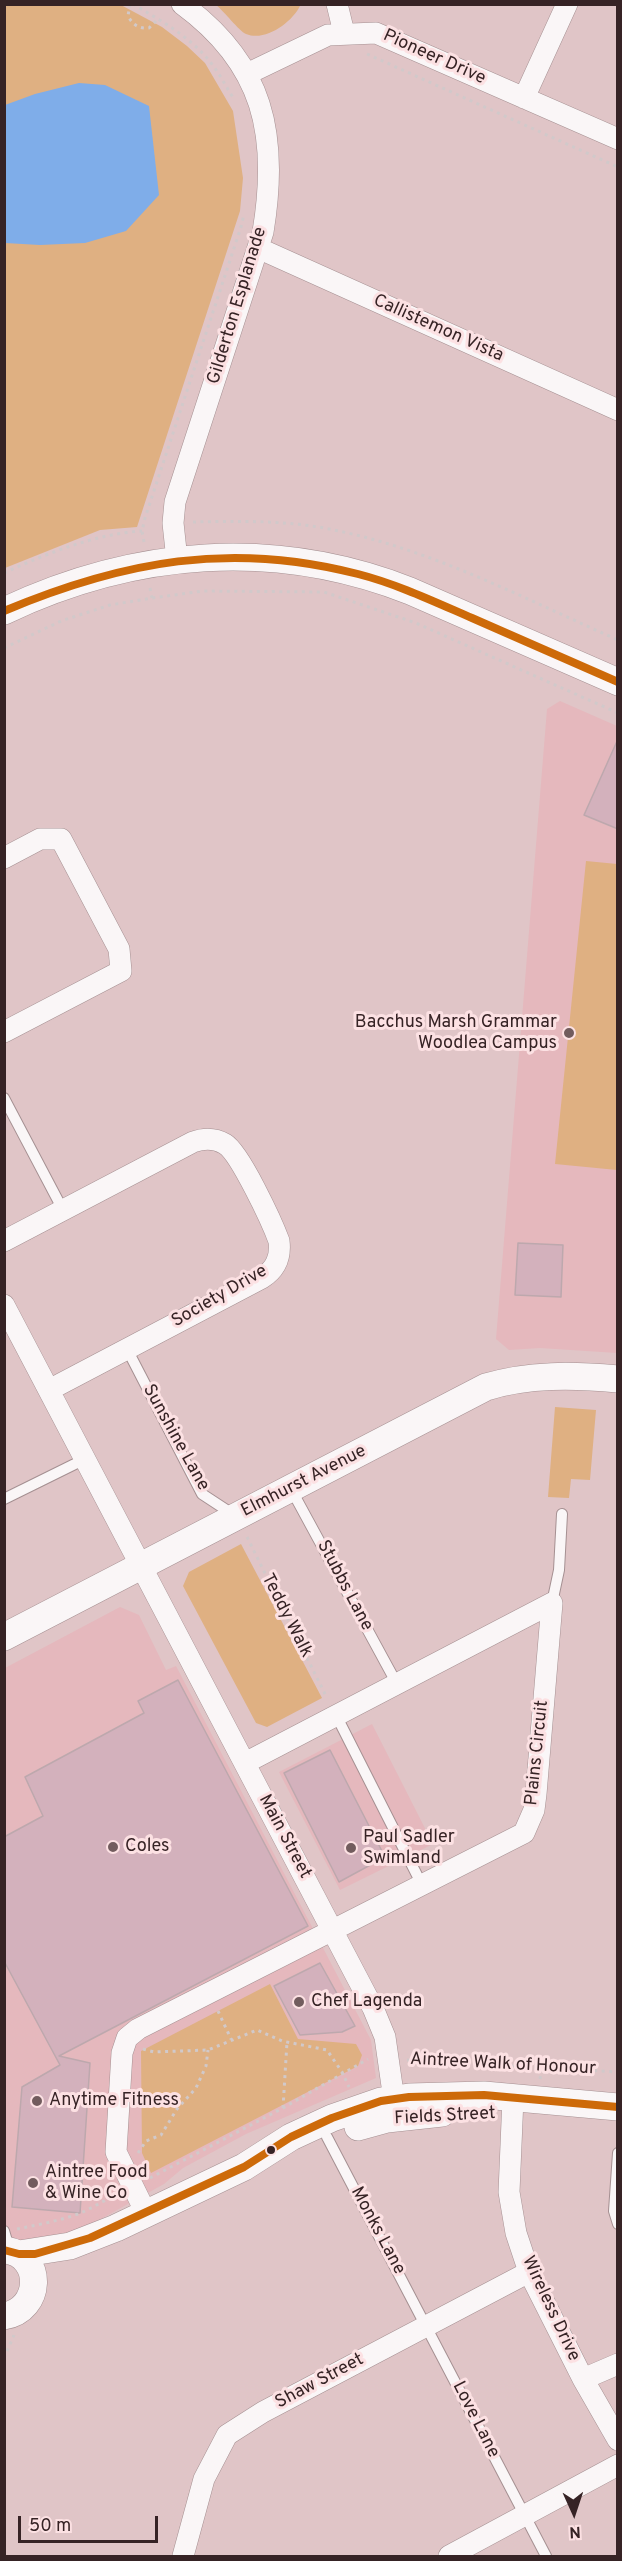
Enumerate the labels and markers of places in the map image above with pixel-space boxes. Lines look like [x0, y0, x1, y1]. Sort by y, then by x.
place label: Bacchus Marsh Grammar Woodlea Campus [355, 1012, 557, 1054]
marker: Bacchus Marsh Grammar Woodlea Campus [562, 1026, 576, 1040]
place label: Paul Sadler Swimland [363, 1827, 455, 1870]
place label: Coles [125, 1836, 169, 1858]
marker: Coles [106, 1840, 120, 1854]
marker: Paul Sadler Swimland [344, 1841, 358, 1855]
place label: Chef Lagenda [311, 1991, 422, 2013]
marker: Chef Lagenda [292, 1995, 306, 2009]
place label: Anytime Fitness [49, 2090, 179, 2112]
marker: Anytime Fitness [30, 2094, 44, 2108]
unlabelled marker [265, 2144, 277, 2156]
place label: Aintree Food & Wine Co [45, 2162, 148, 2204]
marker: Aintree Food & Wine Co [26, 2176, 40, 2190]

